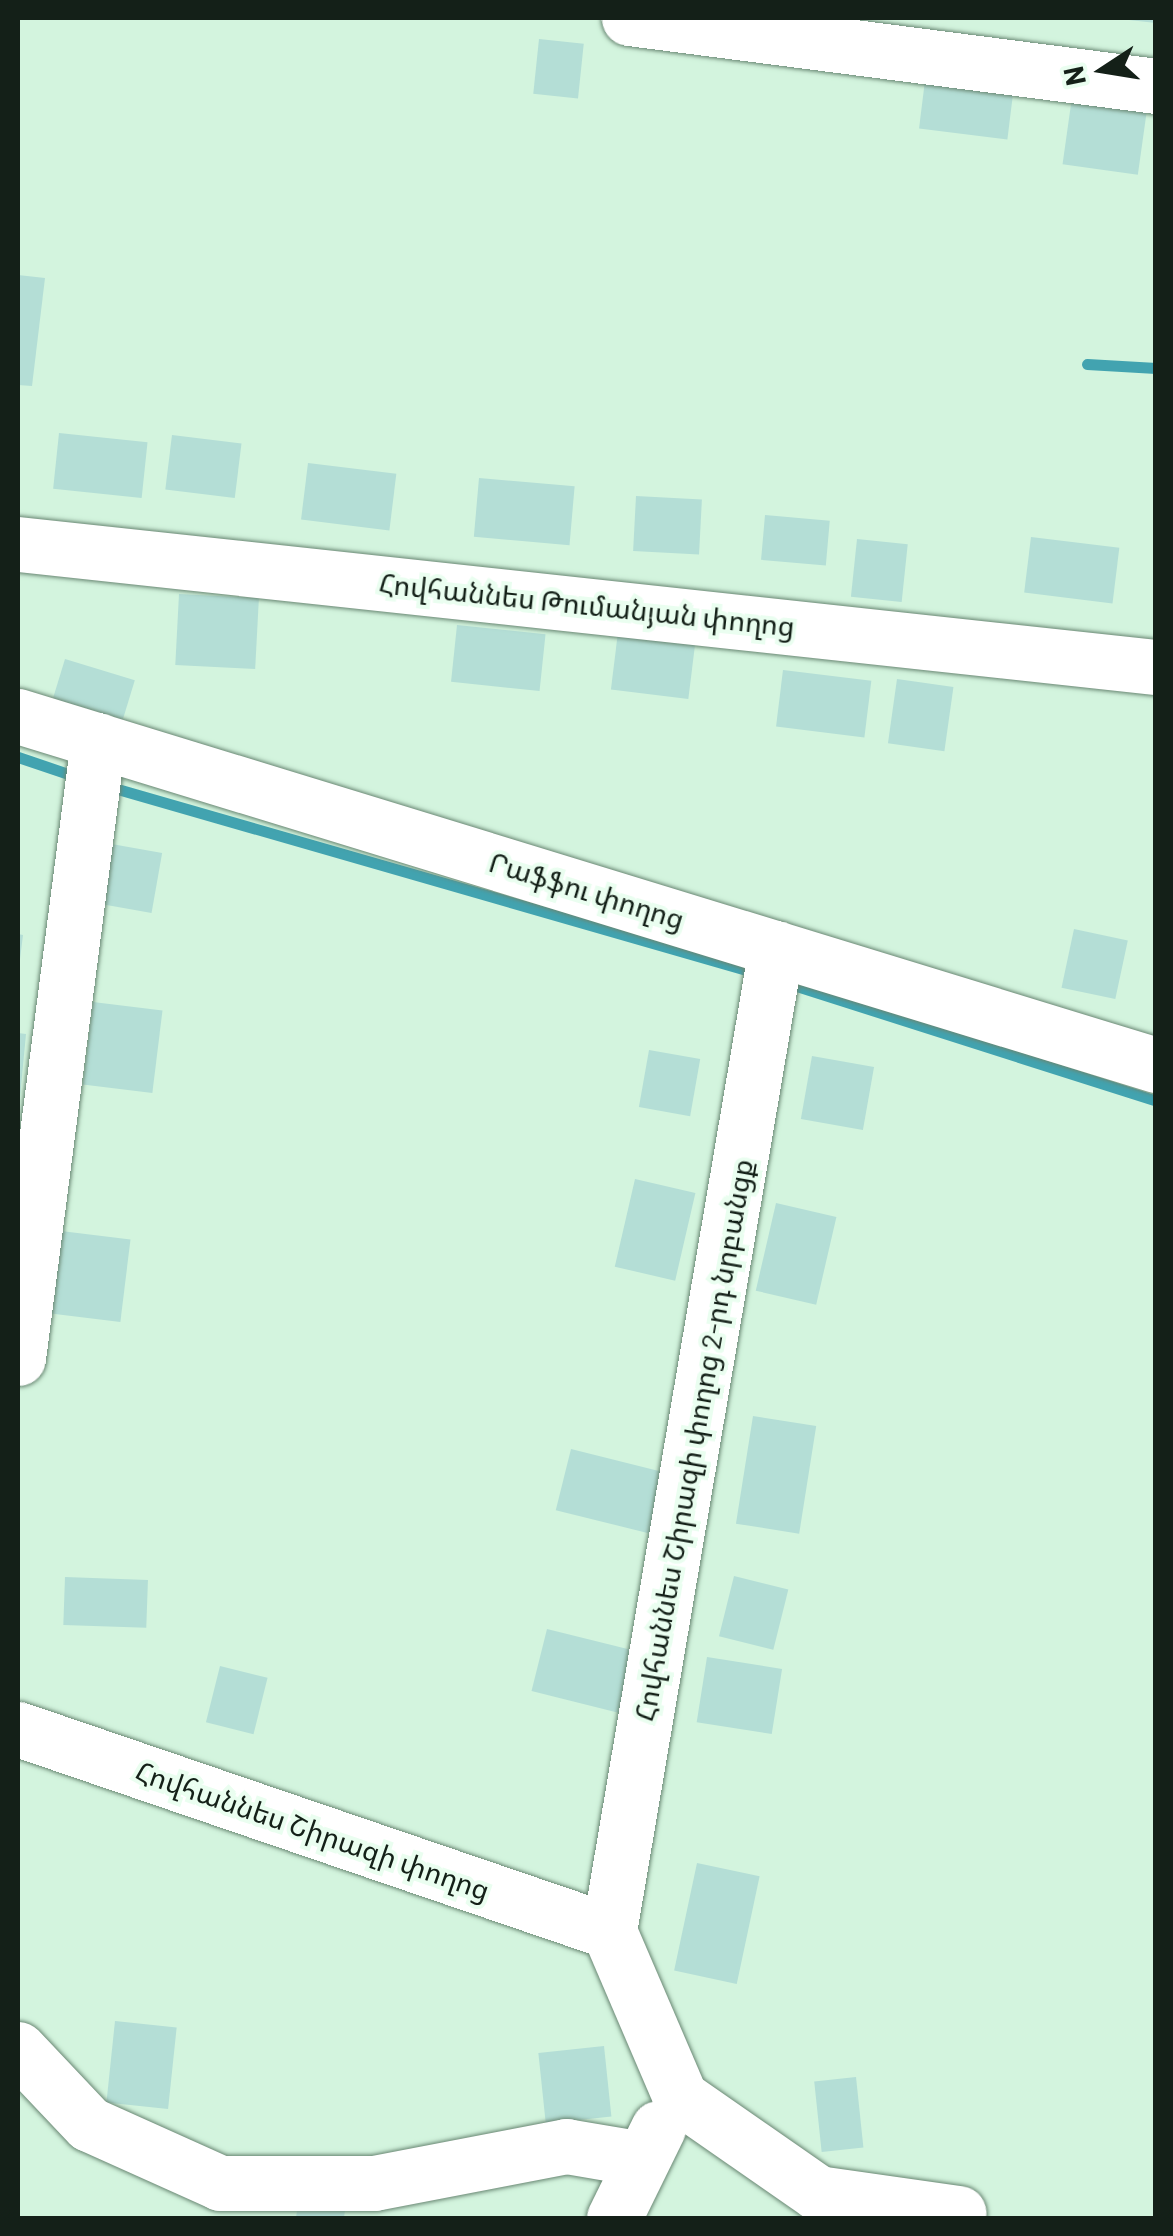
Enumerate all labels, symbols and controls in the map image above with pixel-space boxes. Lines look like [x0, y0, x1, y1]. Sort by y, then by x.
north arrow [1053, 20, 1153, 120]
text: N [1055, 64, 1092, 89]
street label: Հովհաննես Թումանյան փողոց [378, 565, 796, 643]
street label: Րաֆֆու փողոց [485, 844, 689, 936]
street label: Հովհաննես Շիրազի փողոց 2-րդ նրբանցք [627, 1156, 759, 1724]
street label: Հովհաննես Շիրազի փողոց [132, 1754, 494, 1906]

